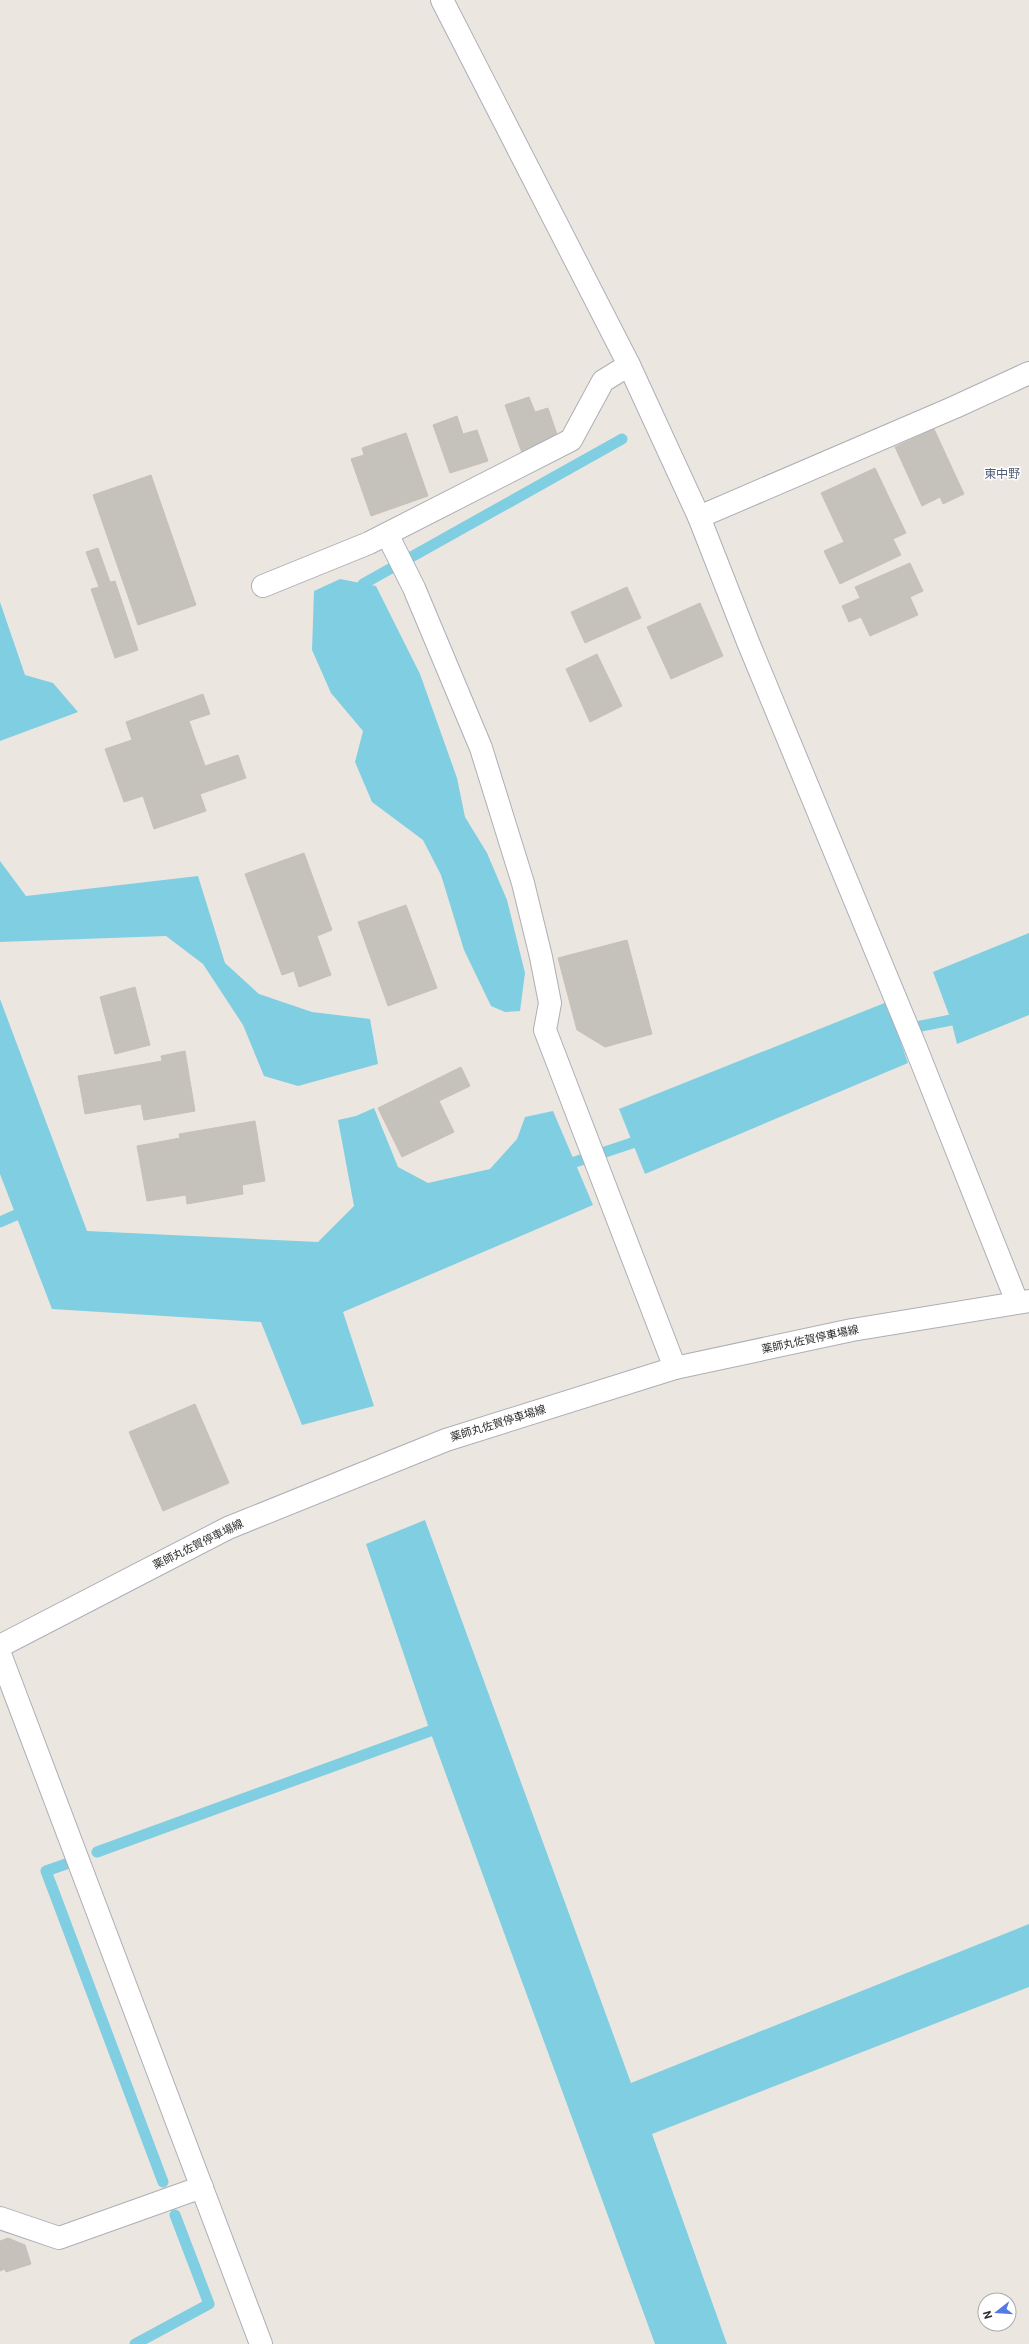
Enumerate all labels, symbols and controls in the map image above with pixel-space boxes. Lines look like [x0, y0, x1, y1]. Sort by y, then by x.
district label: 東中野 [984, 467, 1020, 481]
street label: 薬師丸佐賀停車場線 [760, 1323, 860, 1356]
street label: 薬師丸佐賀停車場線 [449, 1403, 547, 1444]
street label: 薬師丸佐賀停車場線 [151, 1517, 246, 1572]
north arrow [977, 2292, 1017, 2332]
text: N [980, 2309, 995, 2320]

